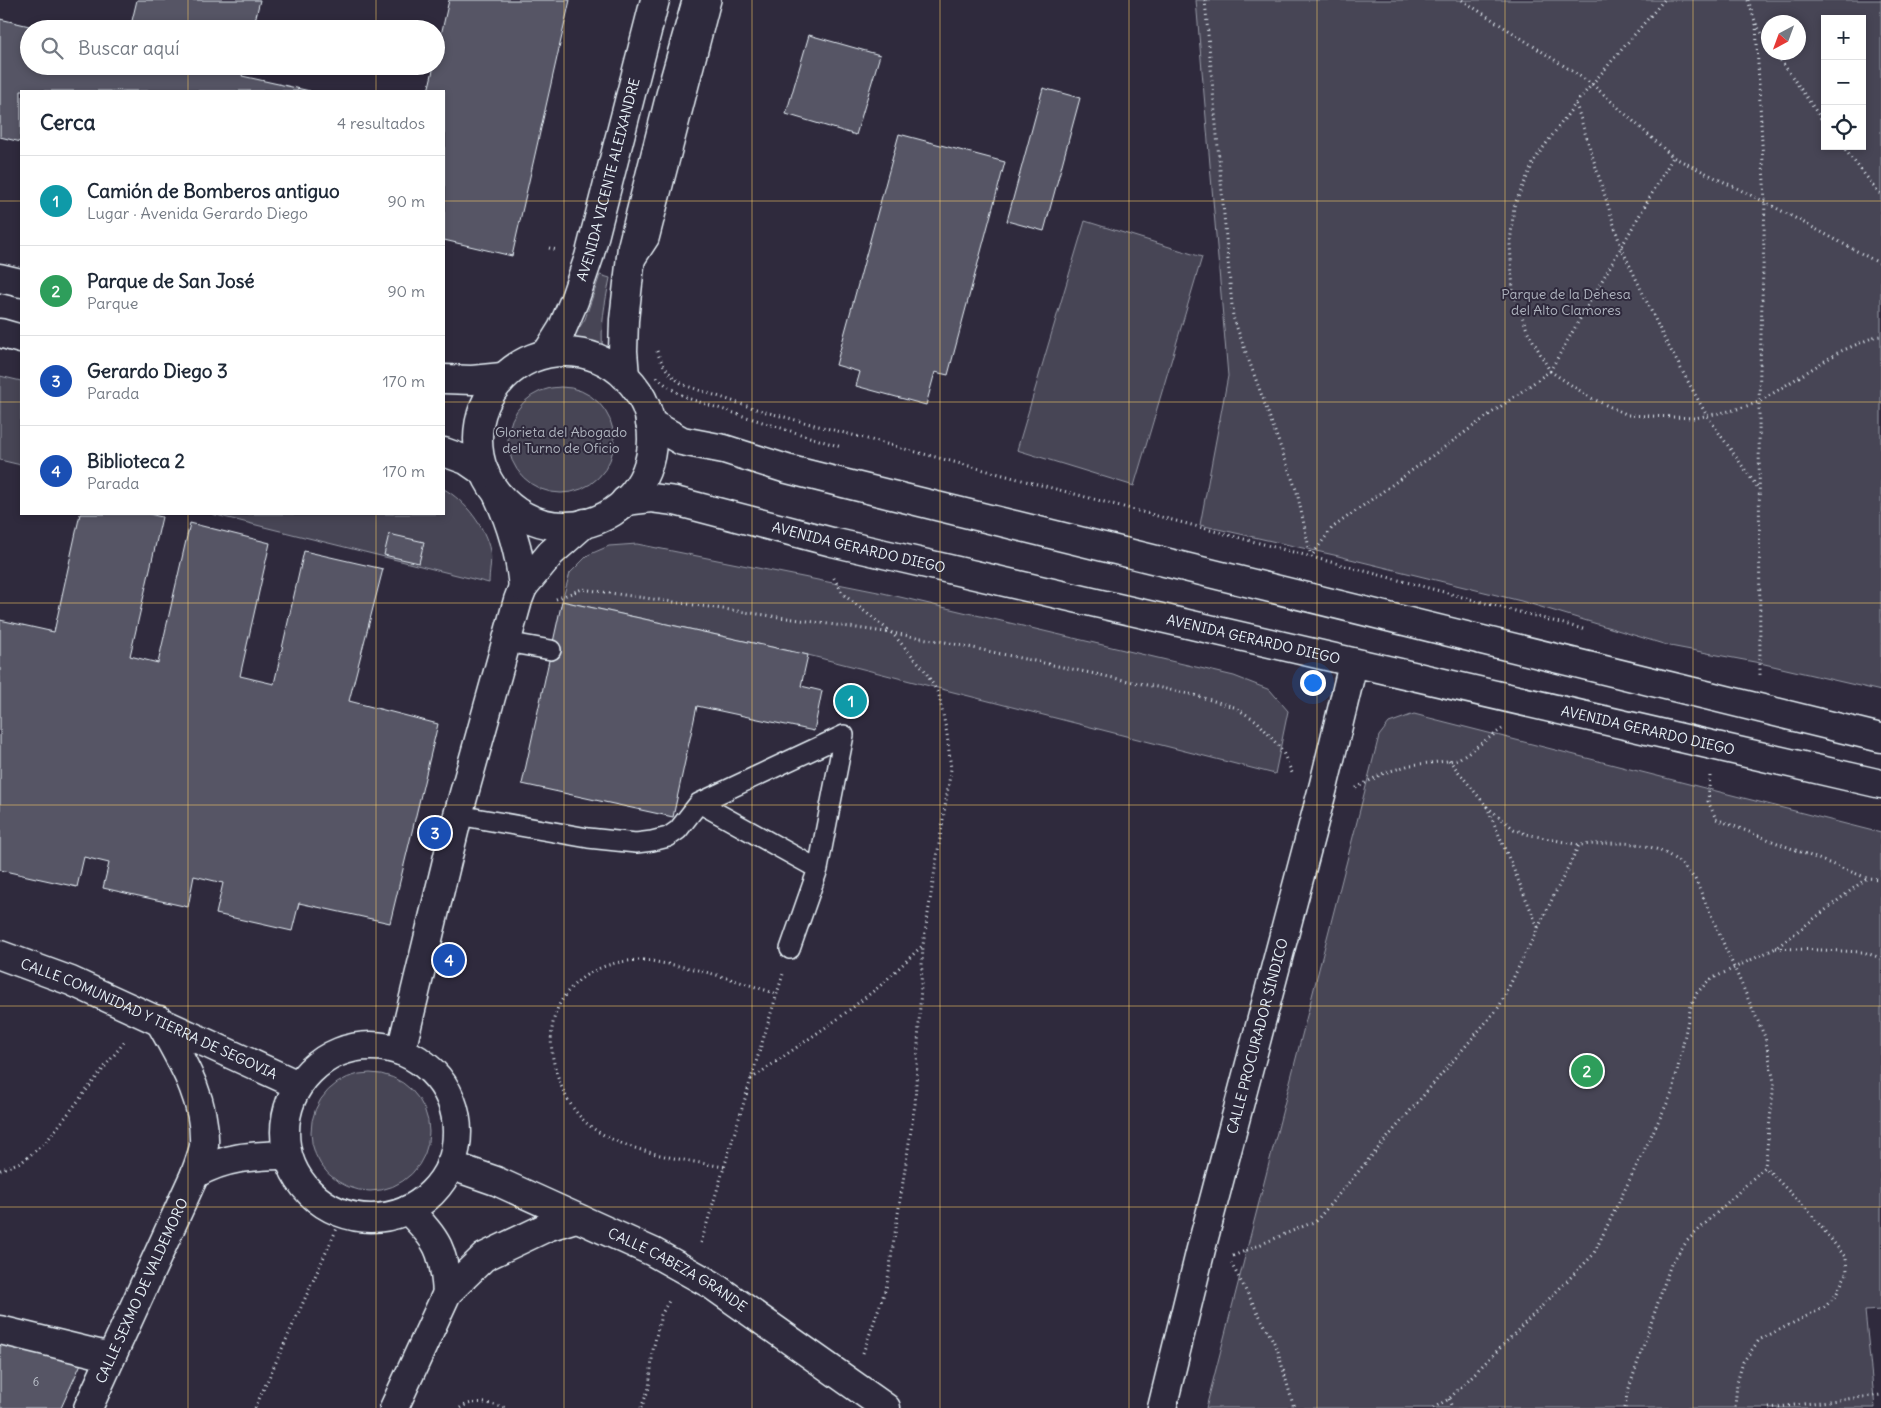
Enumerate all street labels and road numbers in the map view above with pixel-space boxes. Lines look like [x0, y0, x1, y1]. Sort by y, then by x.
street label: AVENIDA VICENTE ALEIXANDRE [572, 76, 644, 284]
street label: AVENIDA GERARDO DIEGO [770, 518, 947, 577]
street label: AVENIDA GERARDO DIEGO [1165, 610, 1342, 668]
street label: AVENIDA GERARDO DIEGO [1559, 701, 1737, 759]
street label: CALLE PROCURADOR SÍNDICO [1223, 936, 1292, 1136]
street label: CALLE COMUNIDAD Y TIERRA DE SEGOVIA [18, 954, 280, 1083]
street label: CALLE SEXMO DE VALDEMORO [91, 1195, 192, 1386]
street label: CALLE CABEZA GRANDE [605, 1224, 751, 1316]

